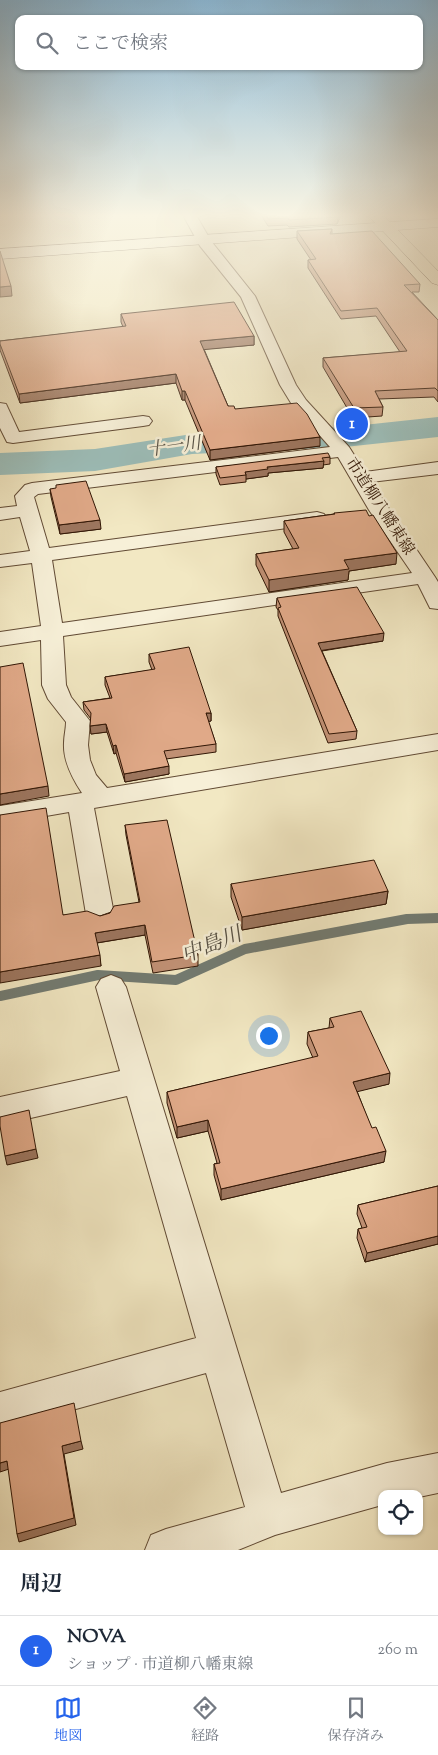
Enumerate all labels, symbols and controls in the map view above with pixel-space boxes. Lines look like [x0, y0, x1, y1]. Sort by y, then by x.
search box [15, 15, 423, 70]
icon: search [33, 29, 61, 57]
text: ここで検索 [73, 31, 168, 58]
pin: 1 [336, 405, 368, 443]
water label: 十一川 [145, 431, 205, 465]
street label: 市道柳八幡東線 [339, 454, 419, 560]
water label: 中島川 [177, 920, 249, 972]
your location [256, 1023, 282, 1049]
map controls [378, 1490, 423, 1535]
button: locate [378, 1490, 423, 1535]
text: 周辺 [20, 1570, 62, 1600]
text: NOVA [67, 1624, 126, 1651]
text: 1 [33, 1639, 39, 1662]
text: 260 m [377, 1639, 418, 1662]
text: ショップ · 市道柳八幡東線 [67, 1654, 254, 1677]
tab: 地図 [54, 1694, 82, 1747]
tab: 経路 [191, 1694, 219, 1747]
tab: 保存済み [328, 1694, 384, 1747]

